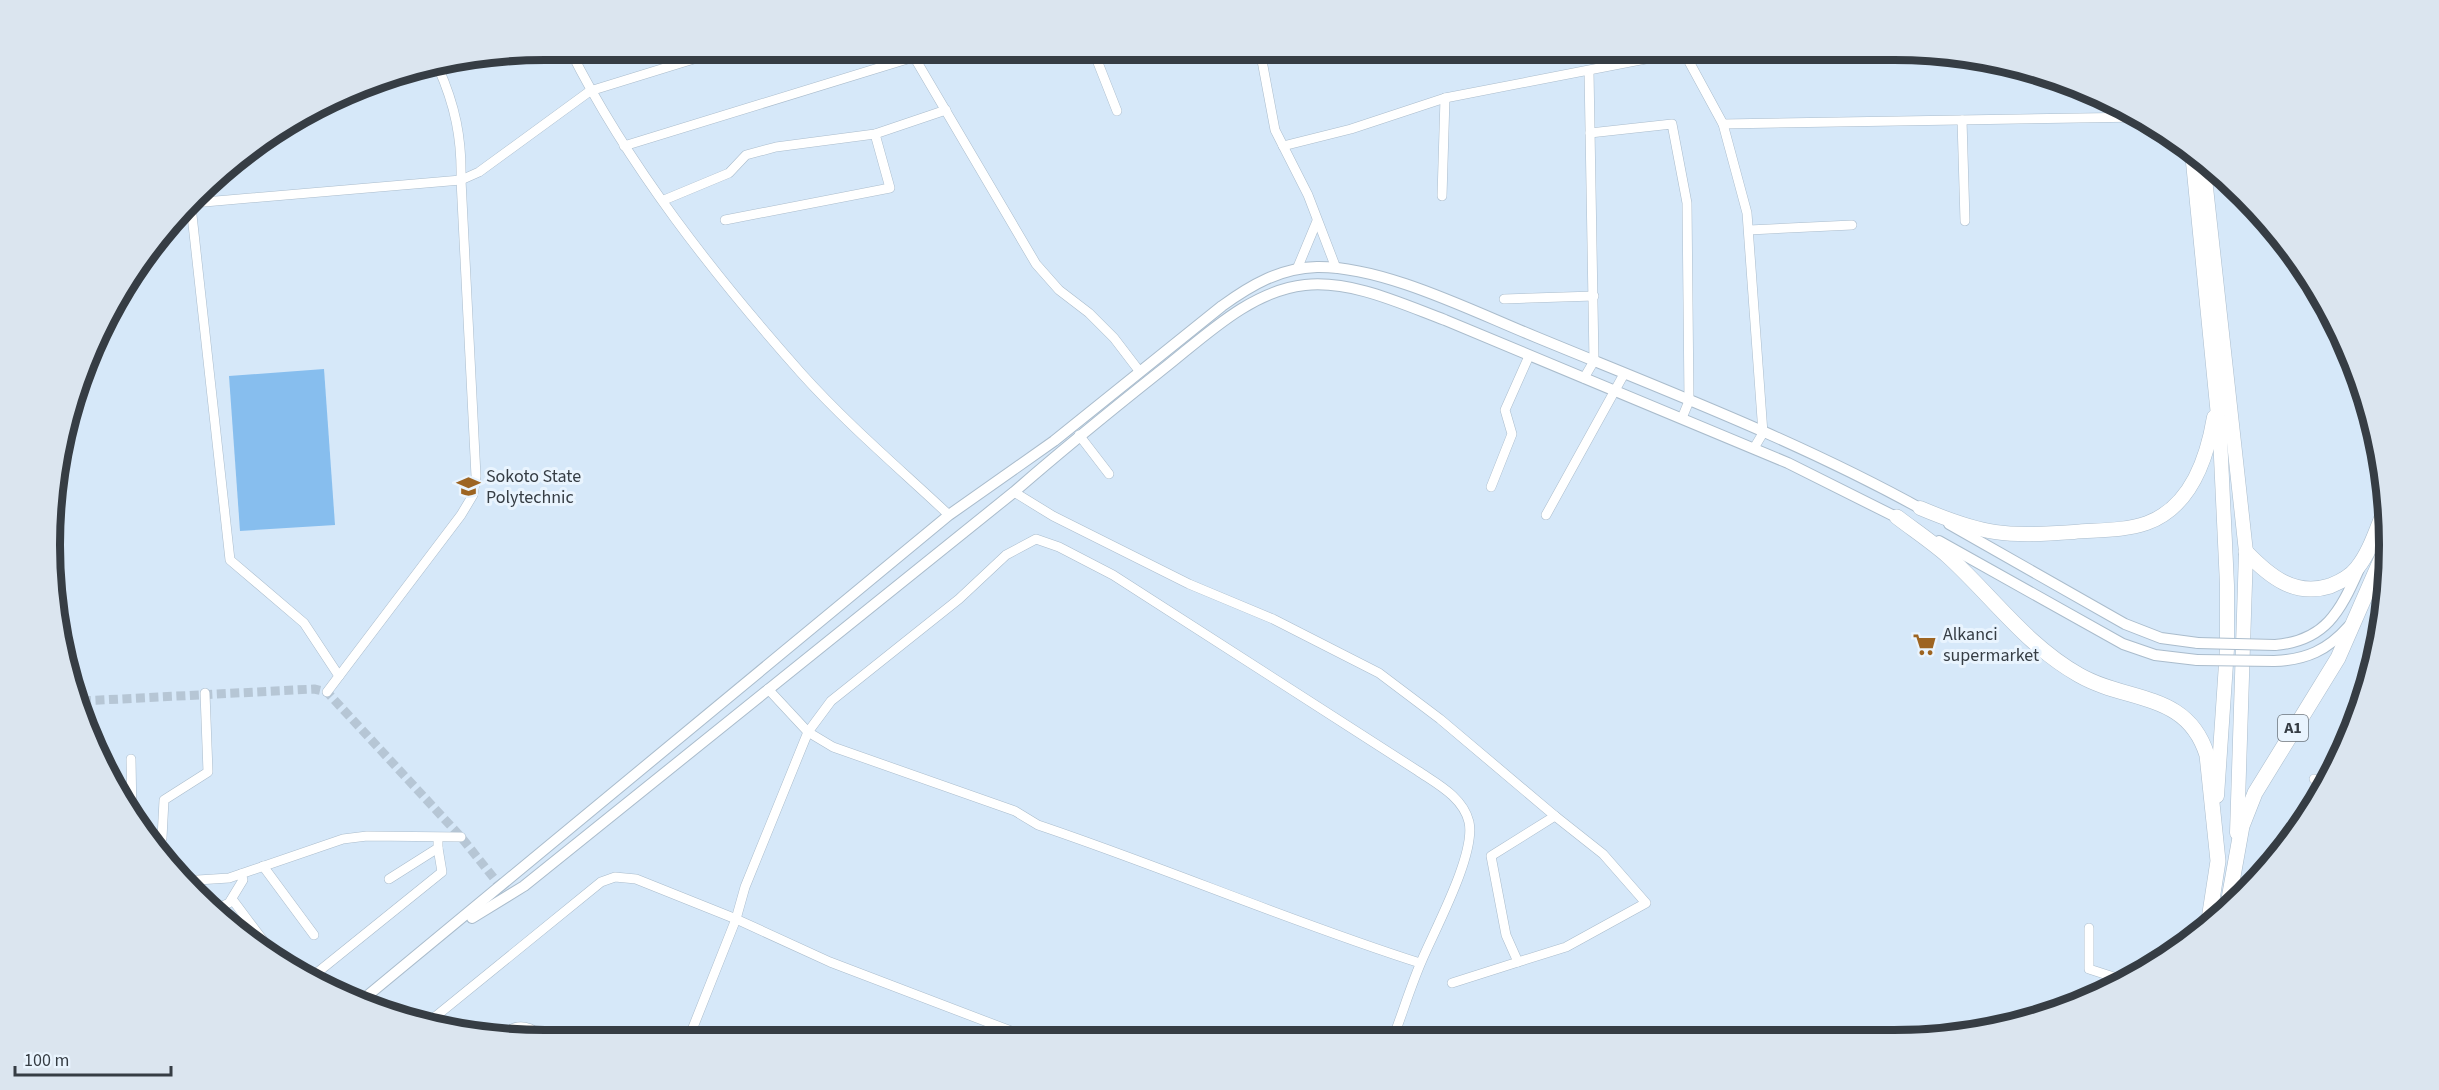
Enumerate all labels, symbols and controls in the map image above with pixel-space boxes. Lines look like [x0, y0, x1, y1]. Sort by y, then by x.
place label: Sokoto State Polytechnic [486, 464, 581, 510]
school or university icon: Sokoto State Polytechnic [455, 473, 481, 499]
place label: Alkanci supermarket [1943, 622, 2039, 668]
supermarket icon: Alkanci supermarket [1912, 631, 1938, 657]
road number: A1 [2278, 715, 2308, 741]
scale bar [15, 1039, 171, 1077]
text: 100 m [24, 1048, 69, 1073]

